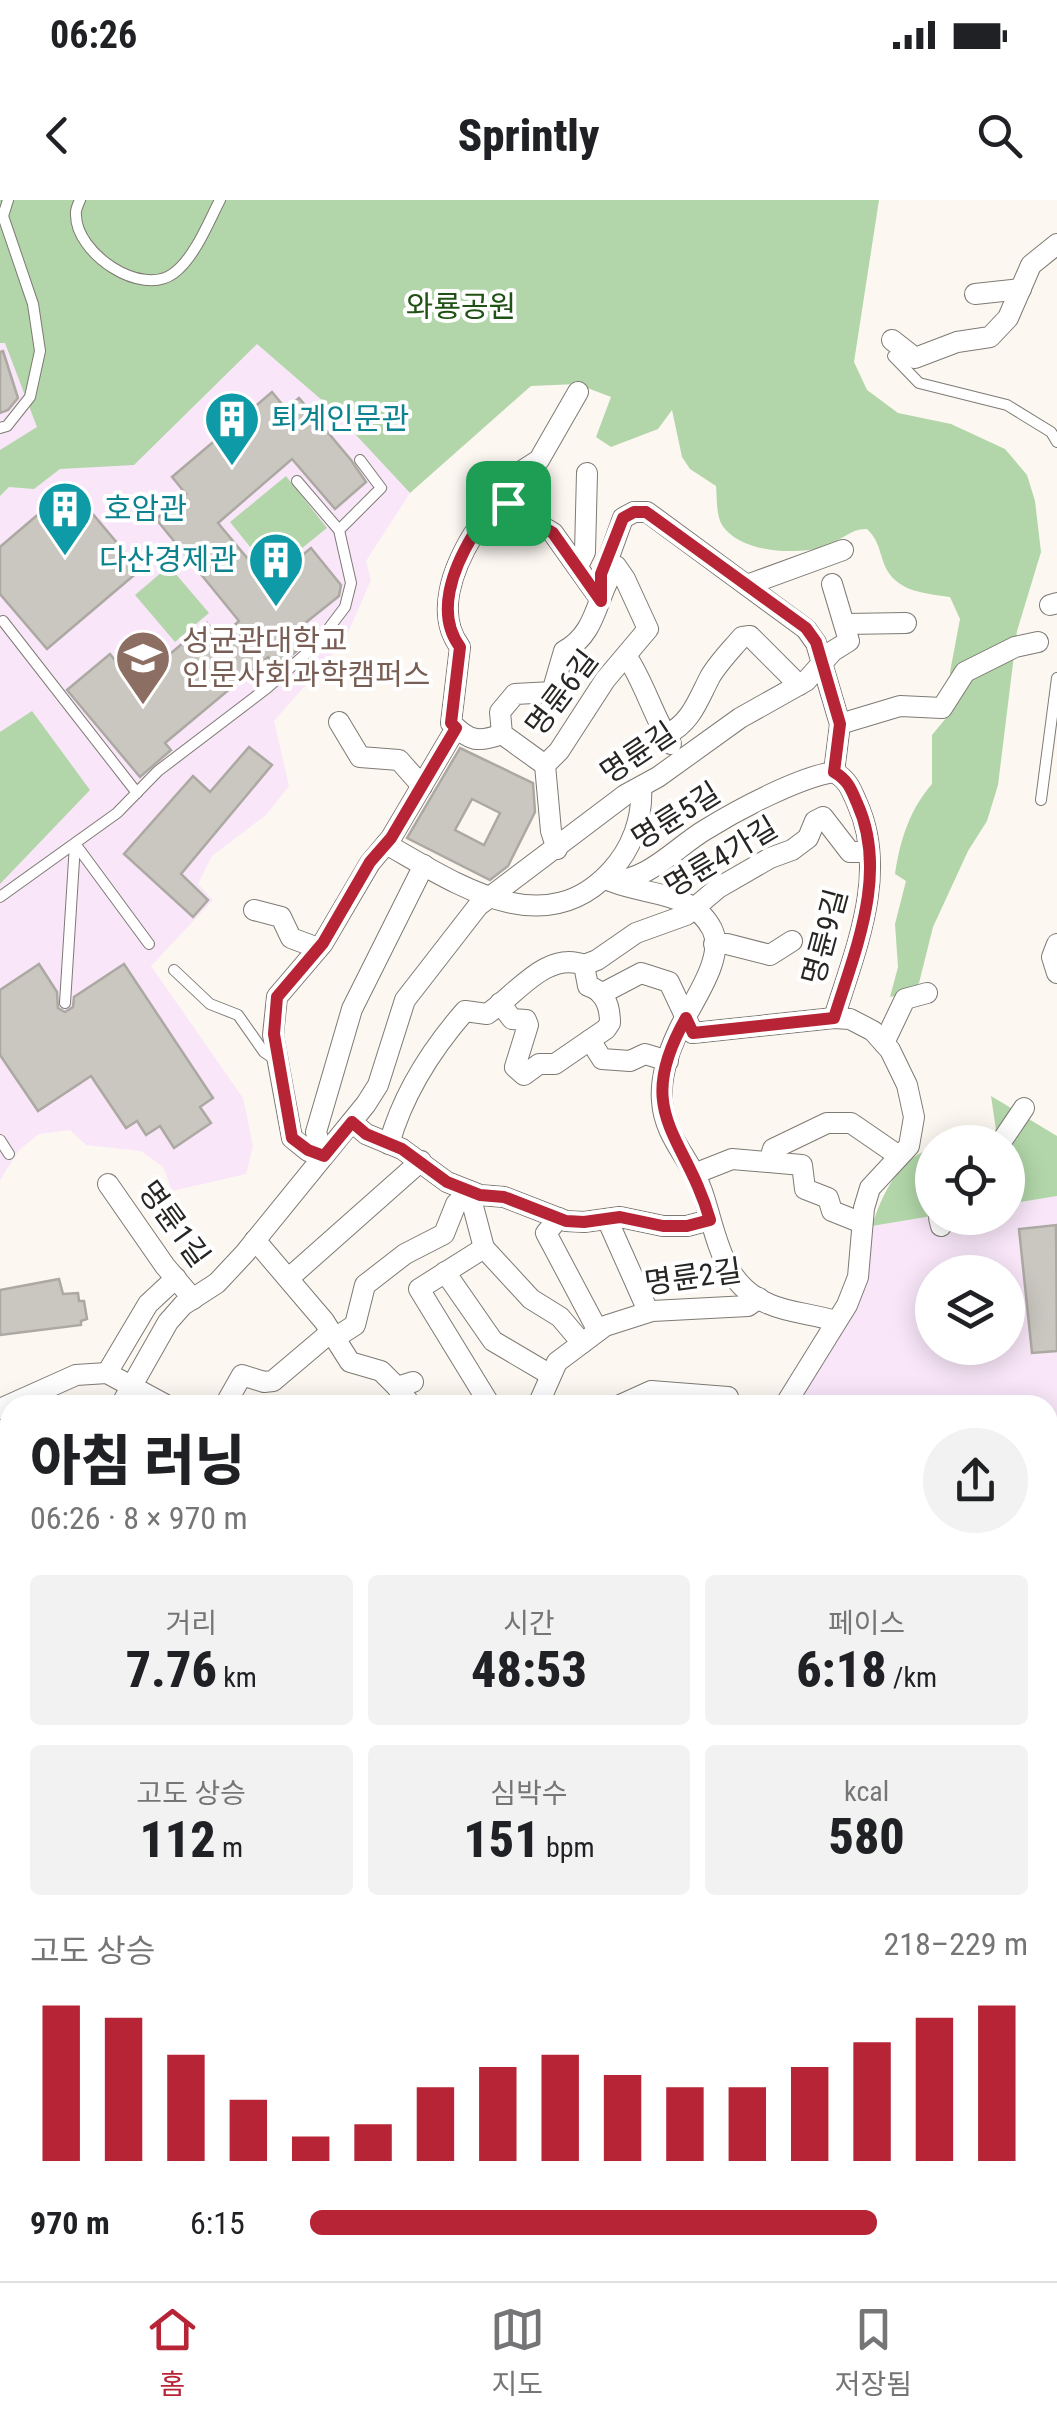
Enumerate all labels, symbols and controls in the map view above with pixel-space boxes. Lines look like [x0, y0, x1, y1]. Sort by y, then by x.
text: 06:26 [50, 13, 137, 57]
icon: back [30, 108, 85, 163]
icon: search [972, 108, 1027, 163]
text: Sprintly [458, 109, 599, 162]
park label: 와룡공원 [406, 289, 516, 324]
building icon: 퇴계인문관 [202, 389, 262, 468]
place label: 퇴계인문관 [271, 401, 409, 436]
pin [466, 461, 551, 546]
icon: arrive [481, 476, 536, 531]
building icon: 호암관 [35, 479, 95, 558]
place label: 호암관 [104, 491, 187, 526]
building icon: 다산경제관 [246, 530, 306, 609]
place label: 다산경제관 [99, 542, 237, 577]
place label: 성균관대학교 인문사회과학캠퍼스 [182, 623, 430, 692]
school or university icon: 성균관대학교 인문사회과학캠퍼스 [113, 628, 173, 707]
street label: 명륜6길 [518, 643, 605, 742]
street label: 명륜길 [594, 715, 682, 790]
street label: 명륜5길 [625, 775, 726, 856]
street label: 명륜4가길 [658, 809, 783, 904]
street label: 명륜9길 [795, 885, 854, 989]
map controls [915, 1125, 1025, 1365]
button: locate [915, 1125, 1025, 1235]
street label: 명륜1길 [132, 1174, 217, 1273]
street label: 명륜2길 [642, 1252, 744, 1301]
button: layers [915, 1255, 1025, 1365]
button: share [923, 1428, 1028, 1533]
text: 아침 러닝 [30, 1429, 245, 1493]
text: 06:26 · 8 × 970 m [30, 1499, 248, 1537]
text: 거리 [166, 1607, 217, 1640]
text: 시간 [503, 1607, 555, 1640]
text: 페이스 [828, 1607, 905, 1640]
text: 7.76 [126, 1641, 217, 1699]
text: 48:53 [471, 1641, 587, 1699]
text: 6:18 [796, 1641, 887, 1699]
text: km [217, 1661, 257, 1694]
text: /km [887, 1661, 937, 1694]
text: kcal [844, 1775, 889, 1808]
text: 고도 상승 [137, 1777, 246, 1810]
text: 심박수 [490, 1777, 568, 1810]
text: 580 [829, 1808, 905, 1866]
text: 112 [139, 1811, 216, 1869]
text: 151 [463, 1811, 540, 1869]
text: m [216, 1831, 243, 1864]
text: bpm [540, 1831, 595, 1864]
text: 218–229 m [883, 1925, 1028, 1963]
text: 고도 상승 [30, 1932, 155, 1970]
text: 970 m [30, 2204, 110, 2242]
text: 6:15 [190, 2204, 245, 2242]
tab: 홈 [145, 2302, 200, 2402]
tab: 지도 [490, 2302, 545, 2402]
tab: 저장됨 [835, 2302, 912, 2402]

